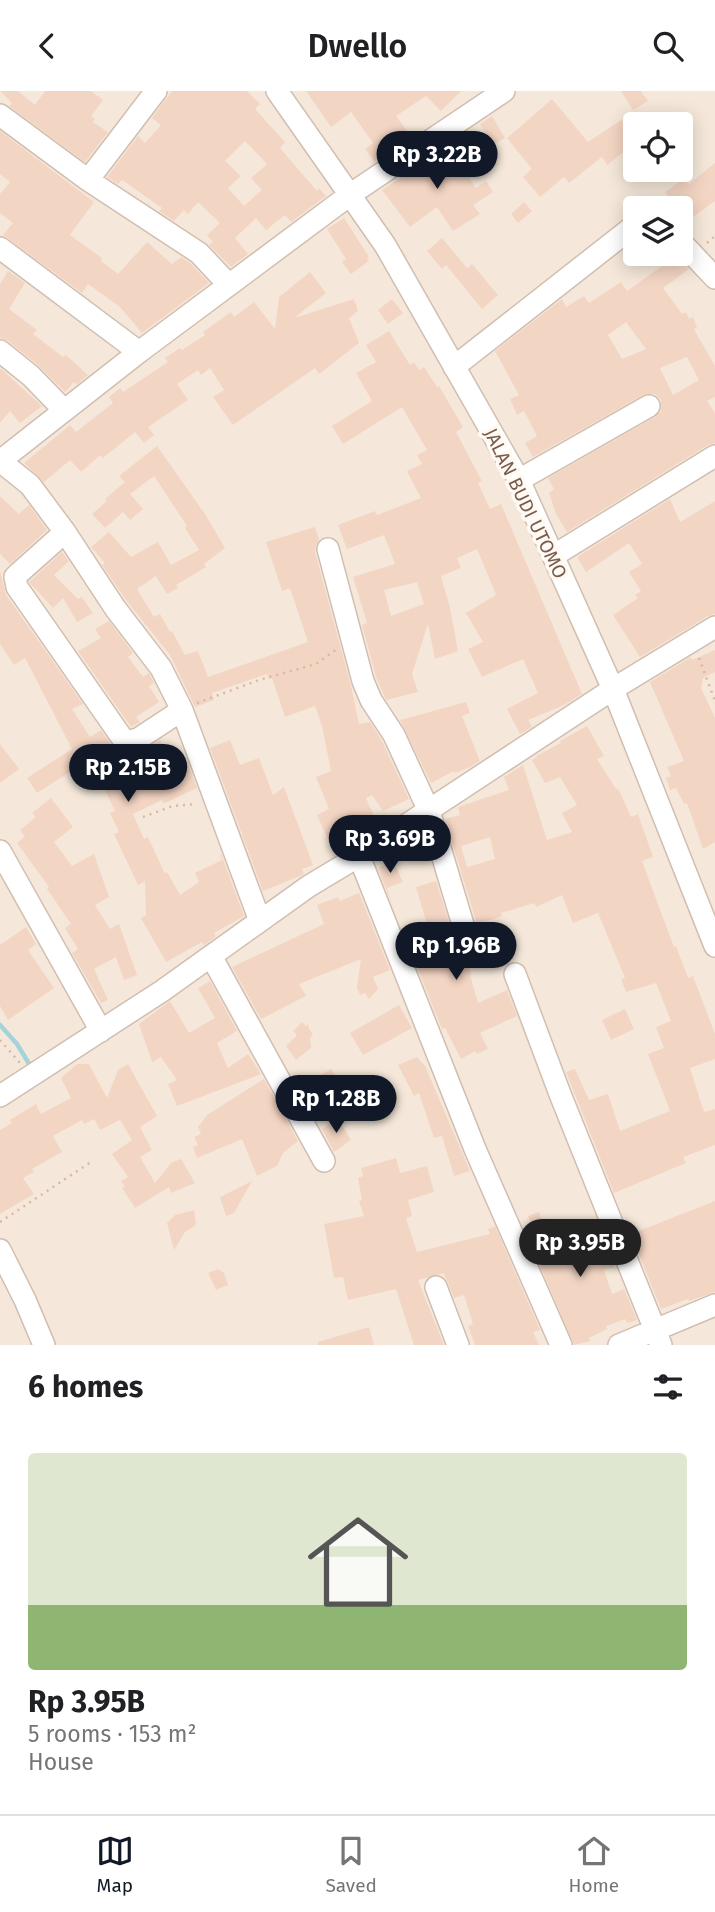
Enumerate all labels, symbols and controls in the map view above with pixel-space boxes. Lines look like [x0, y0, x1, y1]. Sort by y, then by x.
icon: back [28, 27, 66, 65]
text: Dwello [308, 27, 407, 65]
icon: search [649, 27, 687, 65]
map controls [623, 112, 693, 266]
button: locate [623, 112, 693, 182]
pin: Rp 3.22B [365, 132, 509, 191]
text: Rp 3.22B [393, 140, 481, 168]
button: layers [623, 196, 693, 266]
street label: JALAN BUDI UTOMO [479, 424, 572, 582]
pin: Rp 2.15B [56, 745, 200, 804]
text: Rp 2.15B [85, 753, 171, 781]
pin: Rp 3.69B [318, 815, 462, 875]
text: Rp 3.69B [345, 824, 435, 852]
pin: Rp 1.96B [384, 923, 528, 982]
text: Rp 1.96B [411, 931, 501, 959]
pin: Rp 1.28B [264, 1075, 408, 1135]
text: Rp 1.28B [291, 1084, 381, 1112]
pin: Rp 3.95B [508, 1219, 652, 1279]
text: Rp 3.95B [535, 1228, 625, 1256]
icon: filters [649, 1368, 687, 1406]
text: 6 homes [28, 1369, 143, 1405]
icon: home [295, 1499, 421, 1625]
text: Rp 3.95B [28, 1684, 145, 1720]
text: 5 rooms · 153 m² [28, 1720, 197, 1748]
text: House [28, 1748, 94, 1776]
tab: Map [96, 1832, 134, 1897]
tab: Saved [325, 1832, 377, 1897]
tab: Home [569, 1832, 619, 1897]

